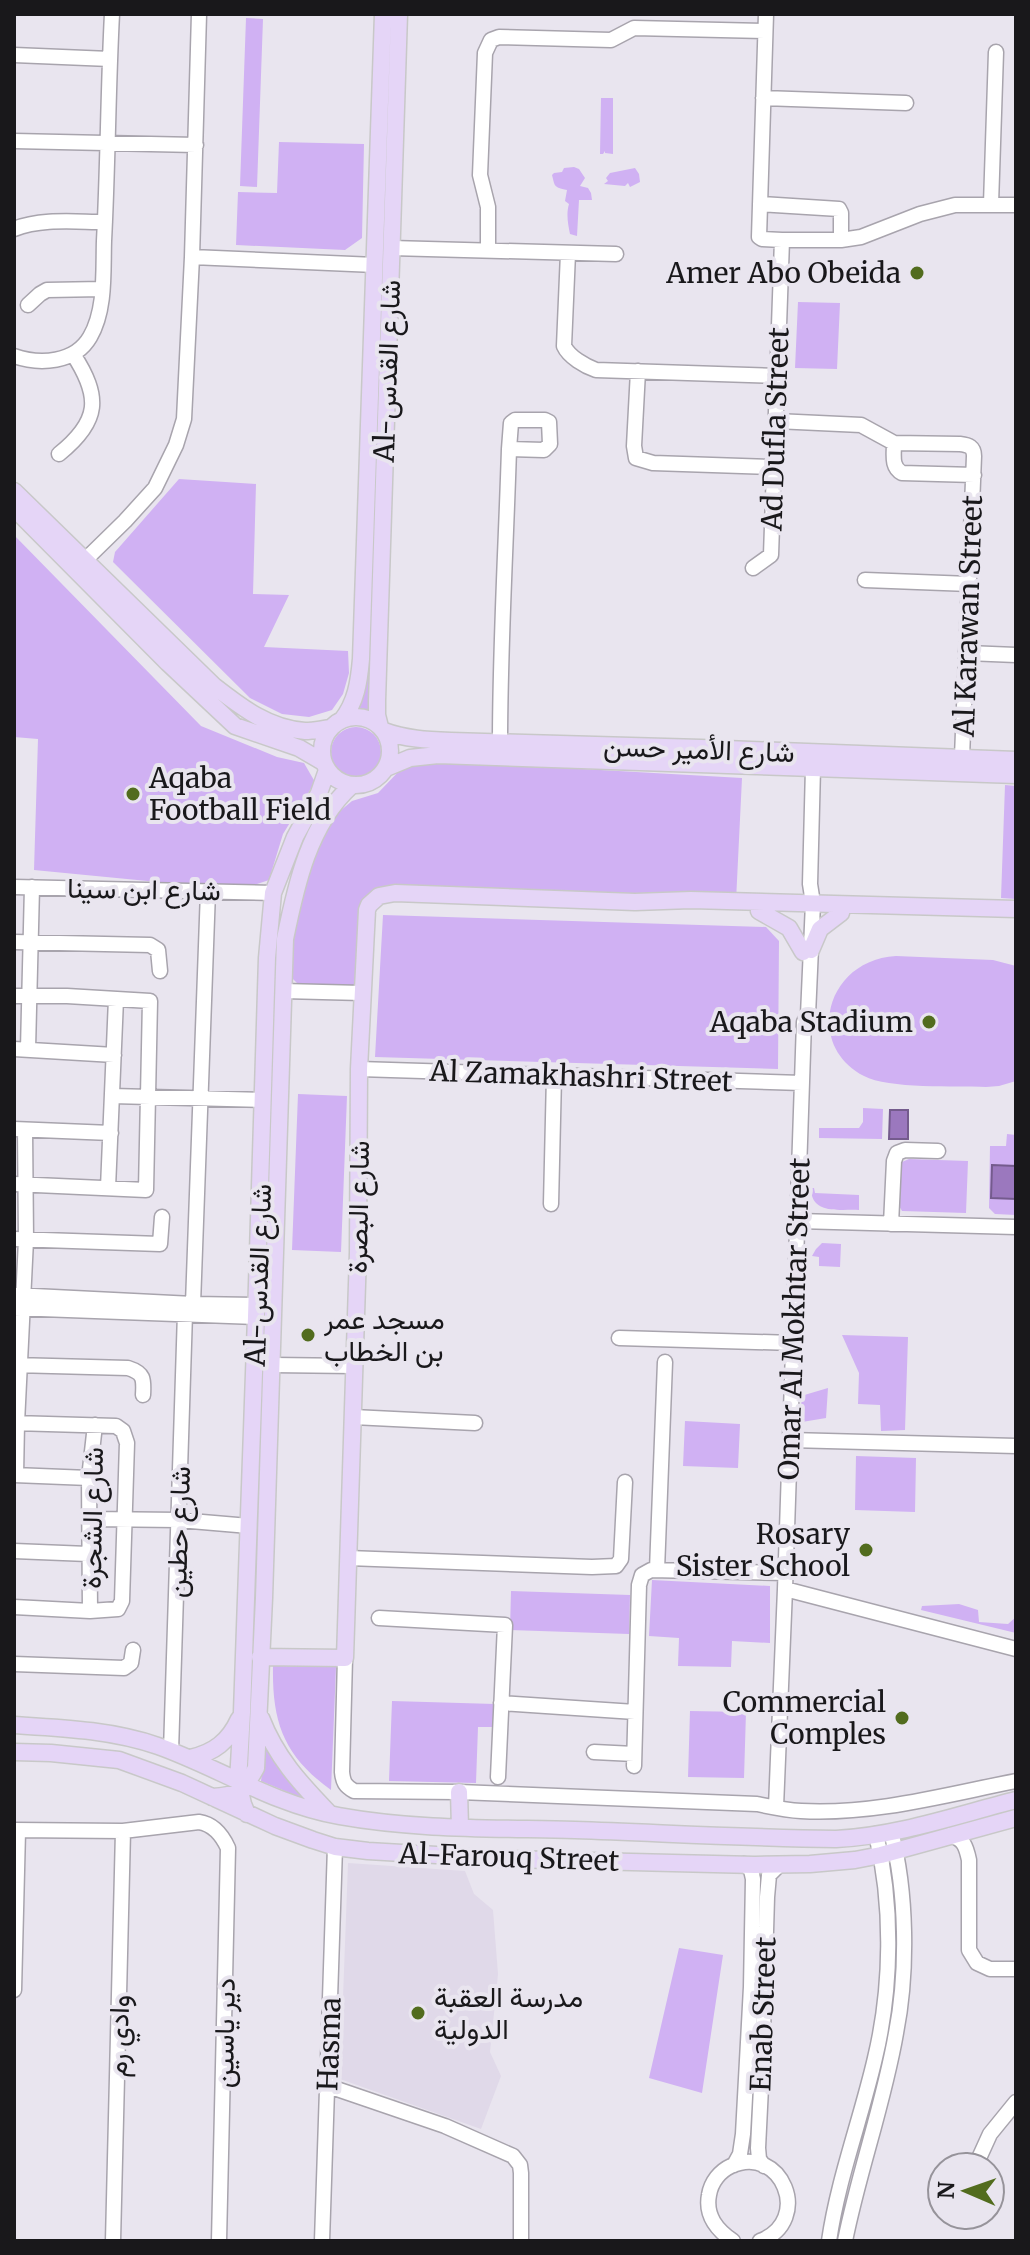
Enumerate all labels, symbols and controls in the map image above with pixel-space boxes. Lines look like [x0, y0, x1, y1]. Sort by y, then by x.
place label: Amer Abo Obeida [665, 255, 901, 291]
marker: Amer Abo Obeida [908, 264, 926, 282]
street label: Al-شارع القدس [366, 279, 409, 464]
street label: Ad Dufla Street [753, 327, 797, 532]
street label: Al Karawan Street [946, 495, 990, 738]
street label: شارع الأمير حسن [603, 728, 795, 771]
place label: Aqaba Football Field [148, 760, 331, 828]
marker: Aqaba Football Field [124, 785, 142, 803]
street label: شارع ابن سينا [67, 870, 221, 909]
place label: Aqaba Stadium [709, 1004, 913, 1040]
marker: Aqaba Stadium [920, 1013, 938, 1031]
street label: Al Zamakhashri Street [428, 1053, 733, 1099]
street label: شارع البصرة [339, 1140, 378, 1274]
street label: Omar Al Mokhtar Street [770, 1157, 818, 1481]
street label: Al-شارع القدس [237, 1183, 280, 1368]
place label: مسجد عمر بن الخطاب [323, 1301, 445, 1369]
marker: مسجد عمر بن الخطاب [299, 1326, 317, 1344]
street label: شارع الشجرة [73, 1447, 112, 1589]
street label: شارع حطين [158, 1465, 199, 1599]
place label: Rosary Sister School [676, 1516, 851, 1584]
marker: Rosary Sister School [857, 1541, 875, 1559]
place label: Commercial Comples [723, 1684, 886, 1752]
marker: Commercial Comples [893, 1709, 911, 1727]
street label: Al-Farouq Street [397, 1835, 620, 1879]
street label: Enab Street [742, 1936, 784, 2092]
street label: دير ياسين [205, 1978, 243, 2088]
place label: مدرسة العقبة الدولية [434, 1979, 583, 2047]
street label: وادي رم [99, 1994, 142, 2078]
street label: Hasma [309, 1997, 349, 2091]
marker: مدرسة العقبة الدولية [409, 2004, 427, 2022]
north arrow [926, 2151, 1006, 2231]
text: N [932, 2181, 960, 2199]

